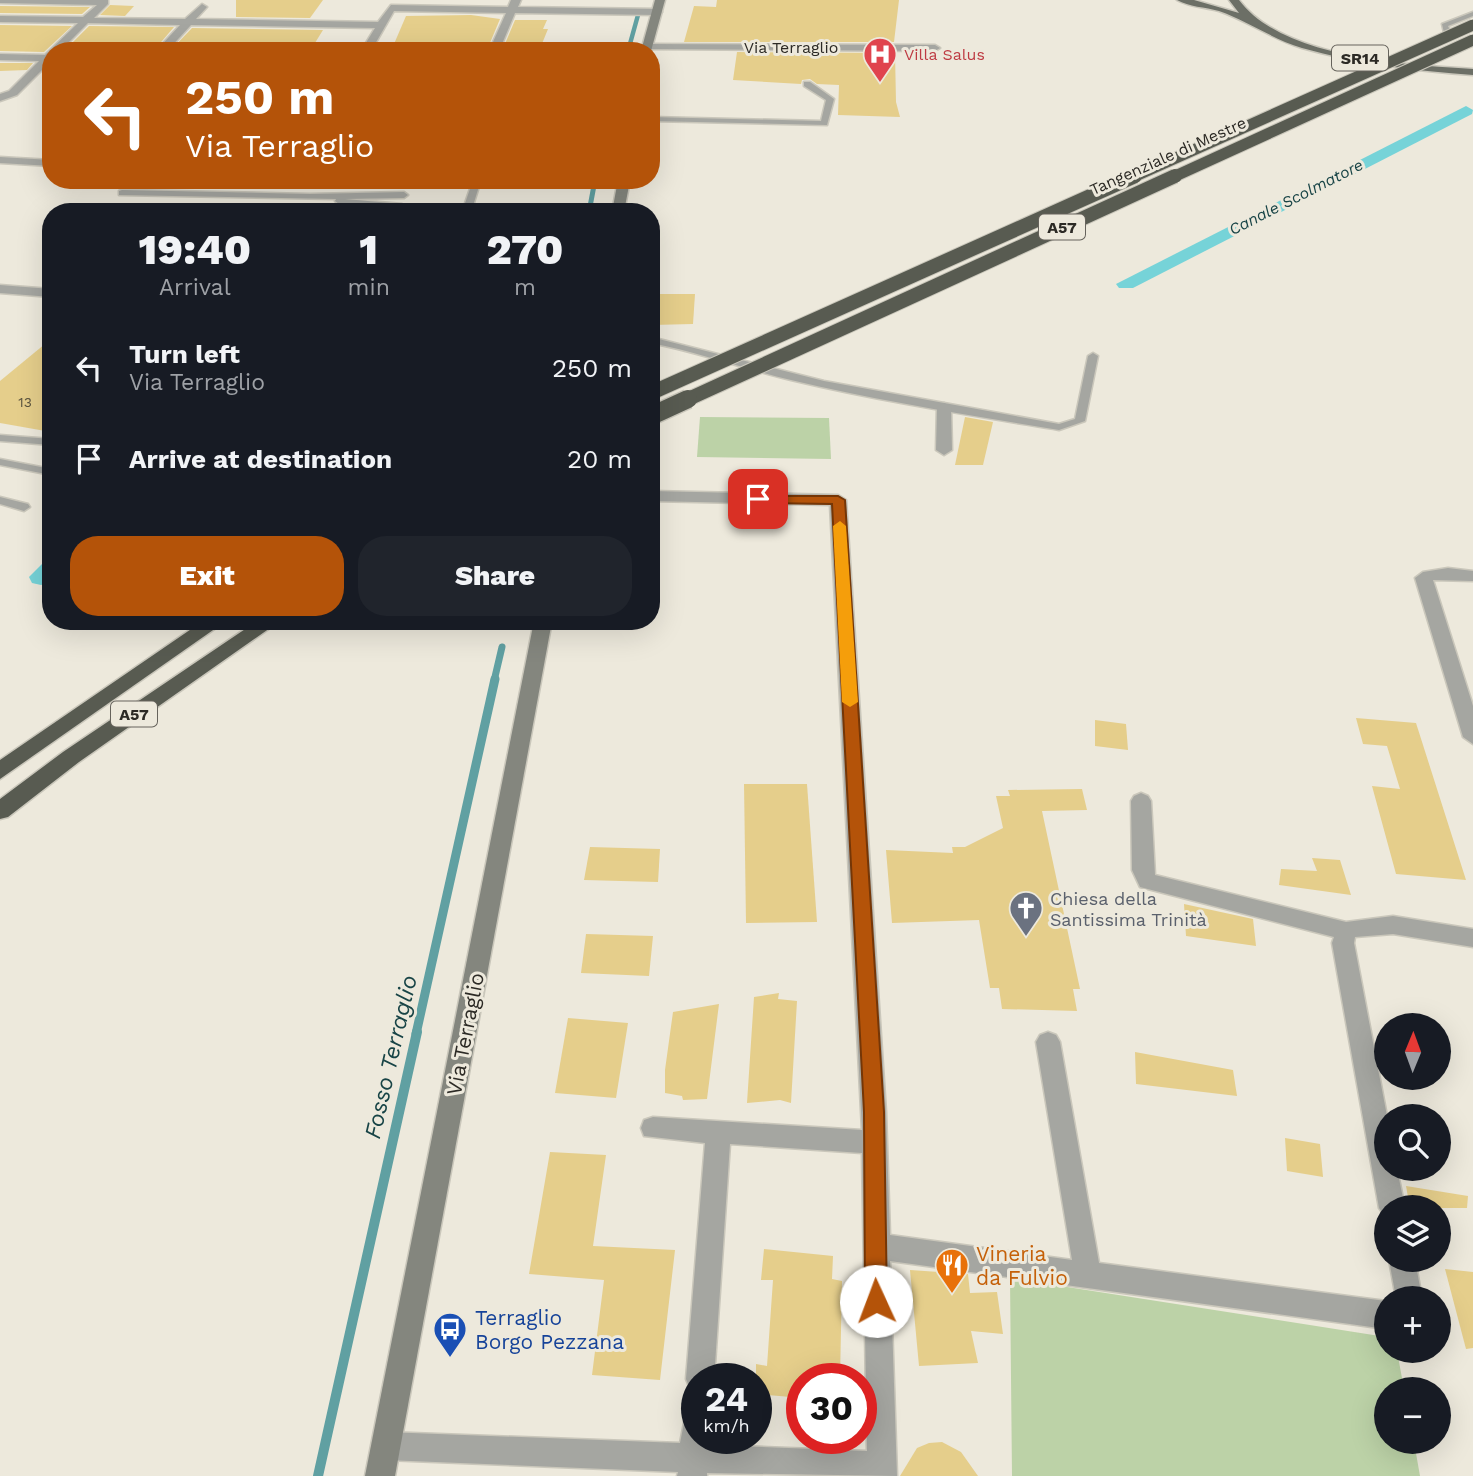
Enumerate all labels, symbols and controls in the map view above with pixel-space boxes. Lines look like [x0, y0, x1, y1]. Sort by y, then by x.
hospital icon: Villa Salus [861, 35, 899, 84]
street label: Via Terraglio [744, 38, 838, 57]
place label: Villa Salus [904, 45, 985, 64]
road number: SR14 [1332, 46, 1388, 71]
text: 250 m [185, 68, 334, 126]
icon: left [70, 70, 161, 161]
street label: Tangenziale di Mestre [1087, 113, 1249, 199]
text: Via Terraglio [185, 127, 374, 165]
water label: Canale Scolmatore [1226, 155, 1366, 239]
road number: A57 [1039, 215, 1085, 240]
text: 19:40 [139, 225, 251, 274]
text: 1 [359, 225, 378, 274]
text: 270 [486, 225, 563, 274]
text: Arrival [159, 274, 231, 301]
text: min [348, 274, 390, 301]
text: m [514, 274, 536, 301]
text: Turn left [129, 339, 240, 369]
icon: left [70, 349, 108, 387]
text: 250 m [552, 353, 632, 383]
text: Via Terraglio [129, 369, 265, 396]
house number: 13 [18, 394, 32, 410]
icon: arrive [70, 440, 108, 478]
text: Arrive at destination [129, 444, 392, 474]
text: 20 m [567, 444, 632, 474]
pin [728, 469, 788, 529]
icon: arrive [739, 480, 777, 518]
button: Exit [70, 536, 344, 616]
button: Share [358, 536, 632, 616]
road number: A57 [111, 702, 157, 726]
place label: Chiesa della Santissima Trinità [1050, 888, 1207, 930]
church icon: Chiesa della Santissima Trinità [1007, 889, 1045, 938]
street label: Via Terraglio [441, 971, 489, 1097]
water label: Fosso Terraglio [359, 973, 423, 1141]
north arrow [1374, 1013, 1451, 1090]
map controls [1374, 1013, 1451, 1454]
button: search [1374, 1104, 1451, 1181]
button: layers [1374, 1195, 1451, 1272]
place label: Vineria da Fulvio [976, 1241, 1068, 1290]
restaurant icon: Vineria da Fulvio [933, 1246, 971, 1295]
position arrow [839, 1264, 913, 1338]
button: + [1374, 1286, 1451, 1363]
place label: Terraglio Borgo Pezzana [475, 1305, 624, 1354]
bus stop icon: Terraglio Borgo Pezzana [431, 1310, 469, 1359]
speed limit sign: 30 [786, 1363, 877, 1454]
button: − [1374, 1377, 1451, 1454]
text: 24 [705, 1378, 748, 1420]
text: km/h [703, 1415, 750, 1436]

